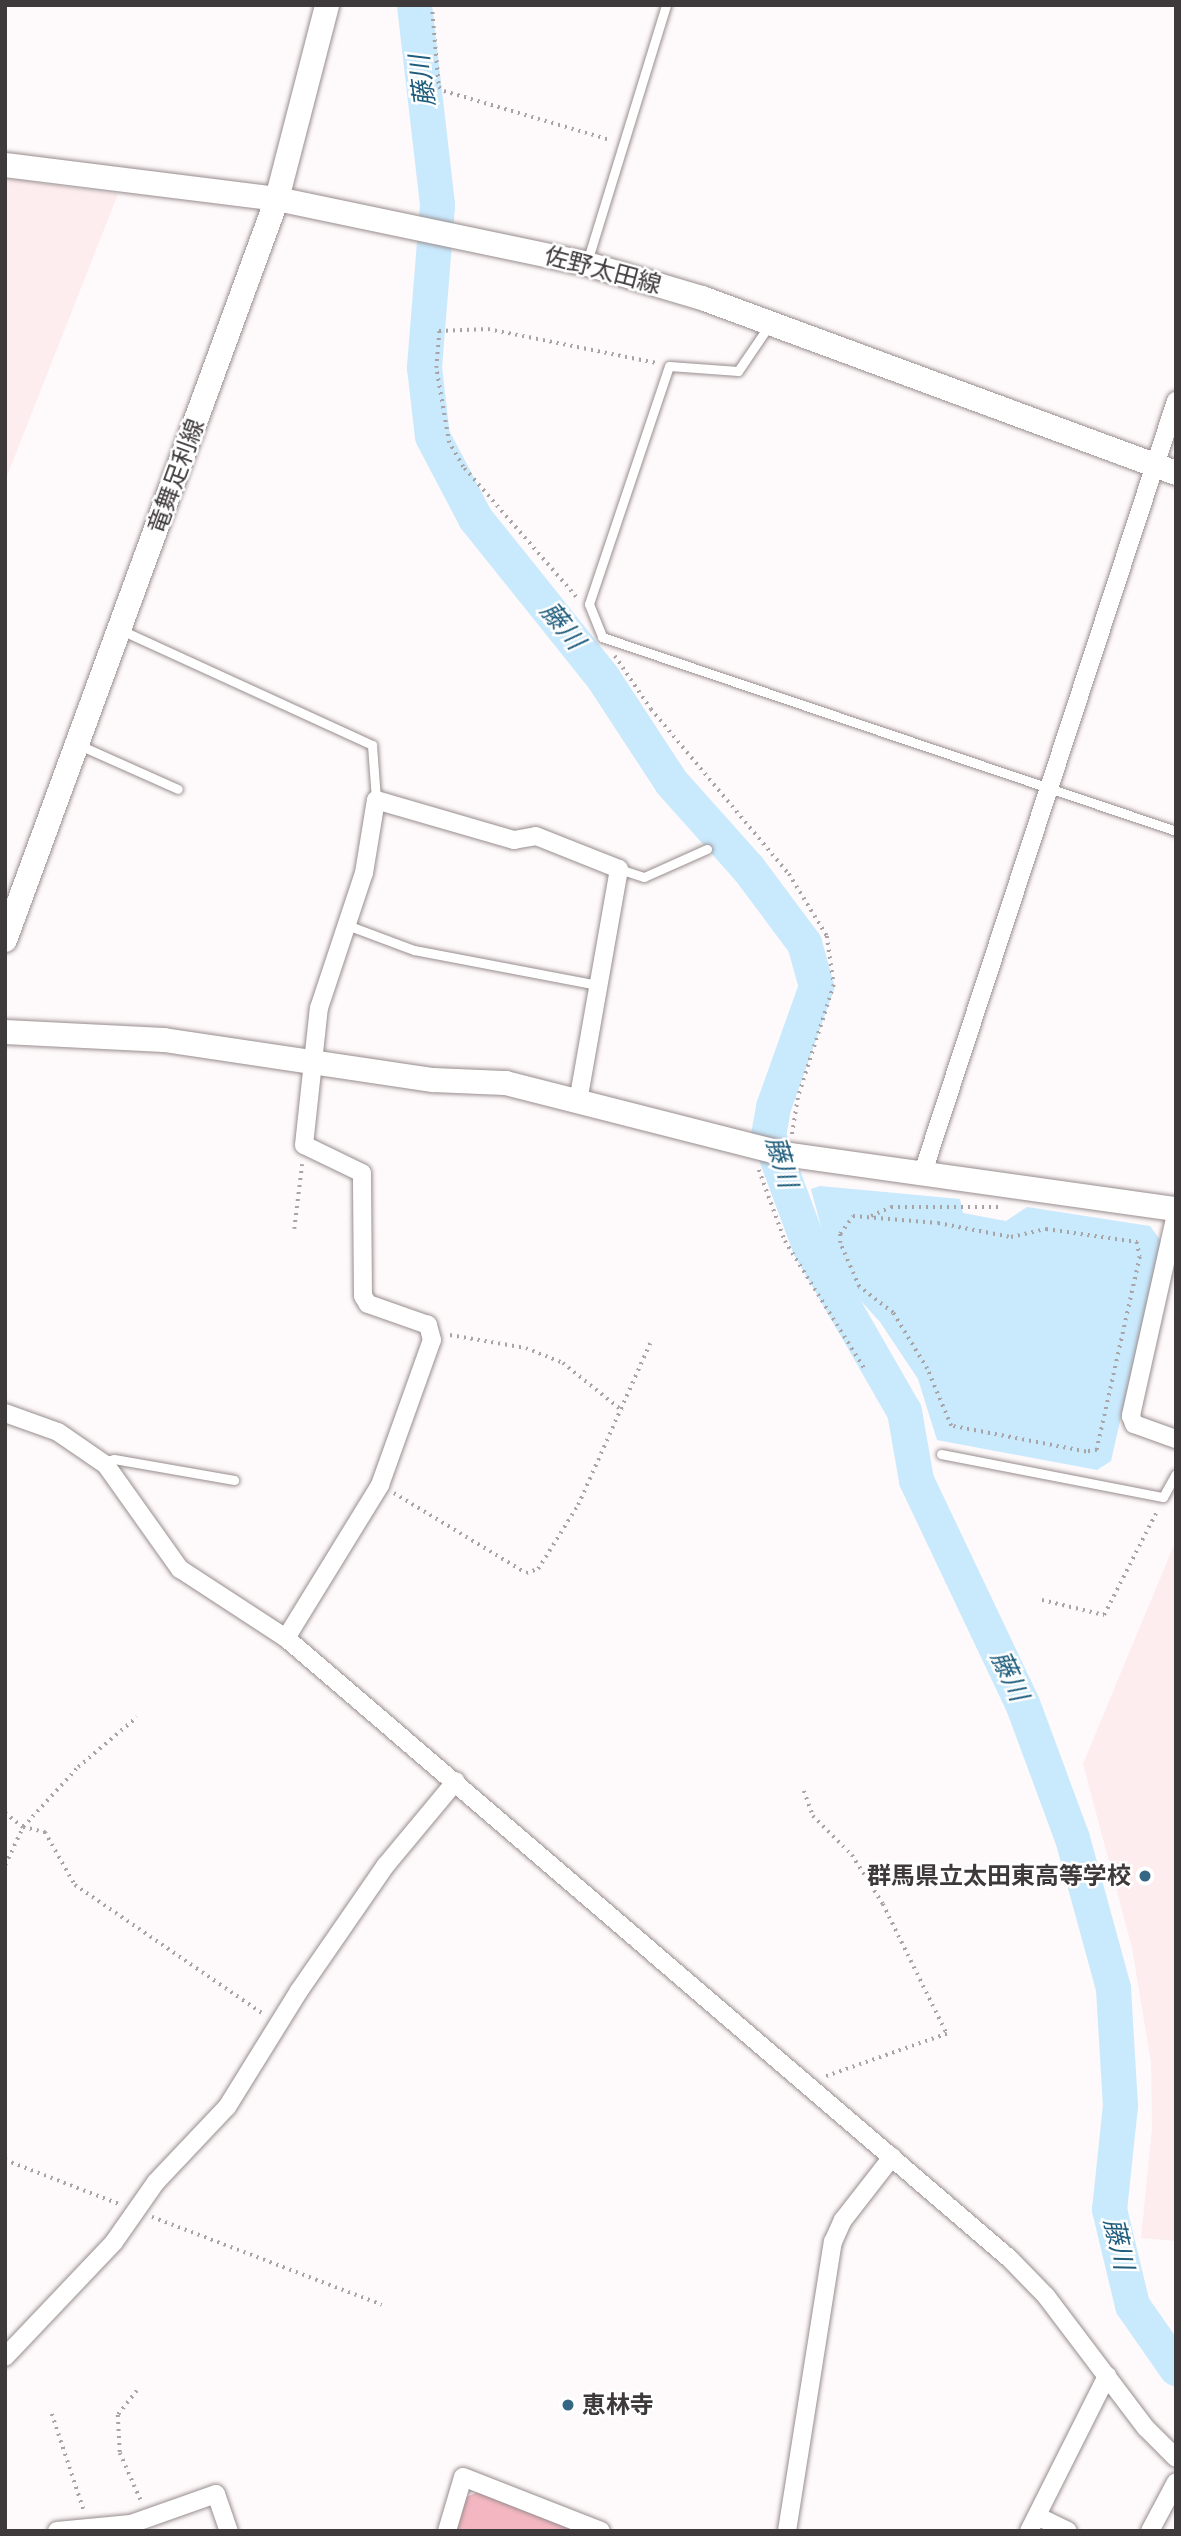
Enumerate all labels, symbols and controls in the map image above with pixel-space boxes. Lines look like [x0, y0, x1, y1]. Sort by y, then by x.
water label: 藤川 [404, 53, 442, 109]
street label: 佐野太田線 [541, 241, 665, 299]
street label: 竜舞足利線 [142, 415, 210, 537]
water label: 藤川 [534, 596, 590, 656]
water label: 藤川 [759, 1133, 803, 1191]
water label: 藤川 [984, 1646, 1034, 1706]
place label: 群馬県立太田東高等学校 [867, 1862, 1131, 1890]
marker: 群馬県立太田東高等学校 [1137, 1868, 1153, 1884]
water label: 藤川 [1097, 2215, 1139, 2273]
place label: 恵林寺 [582, 2391, 654, 2419]
marker: 恵林寺 [560, 2397, 576, 2413]

